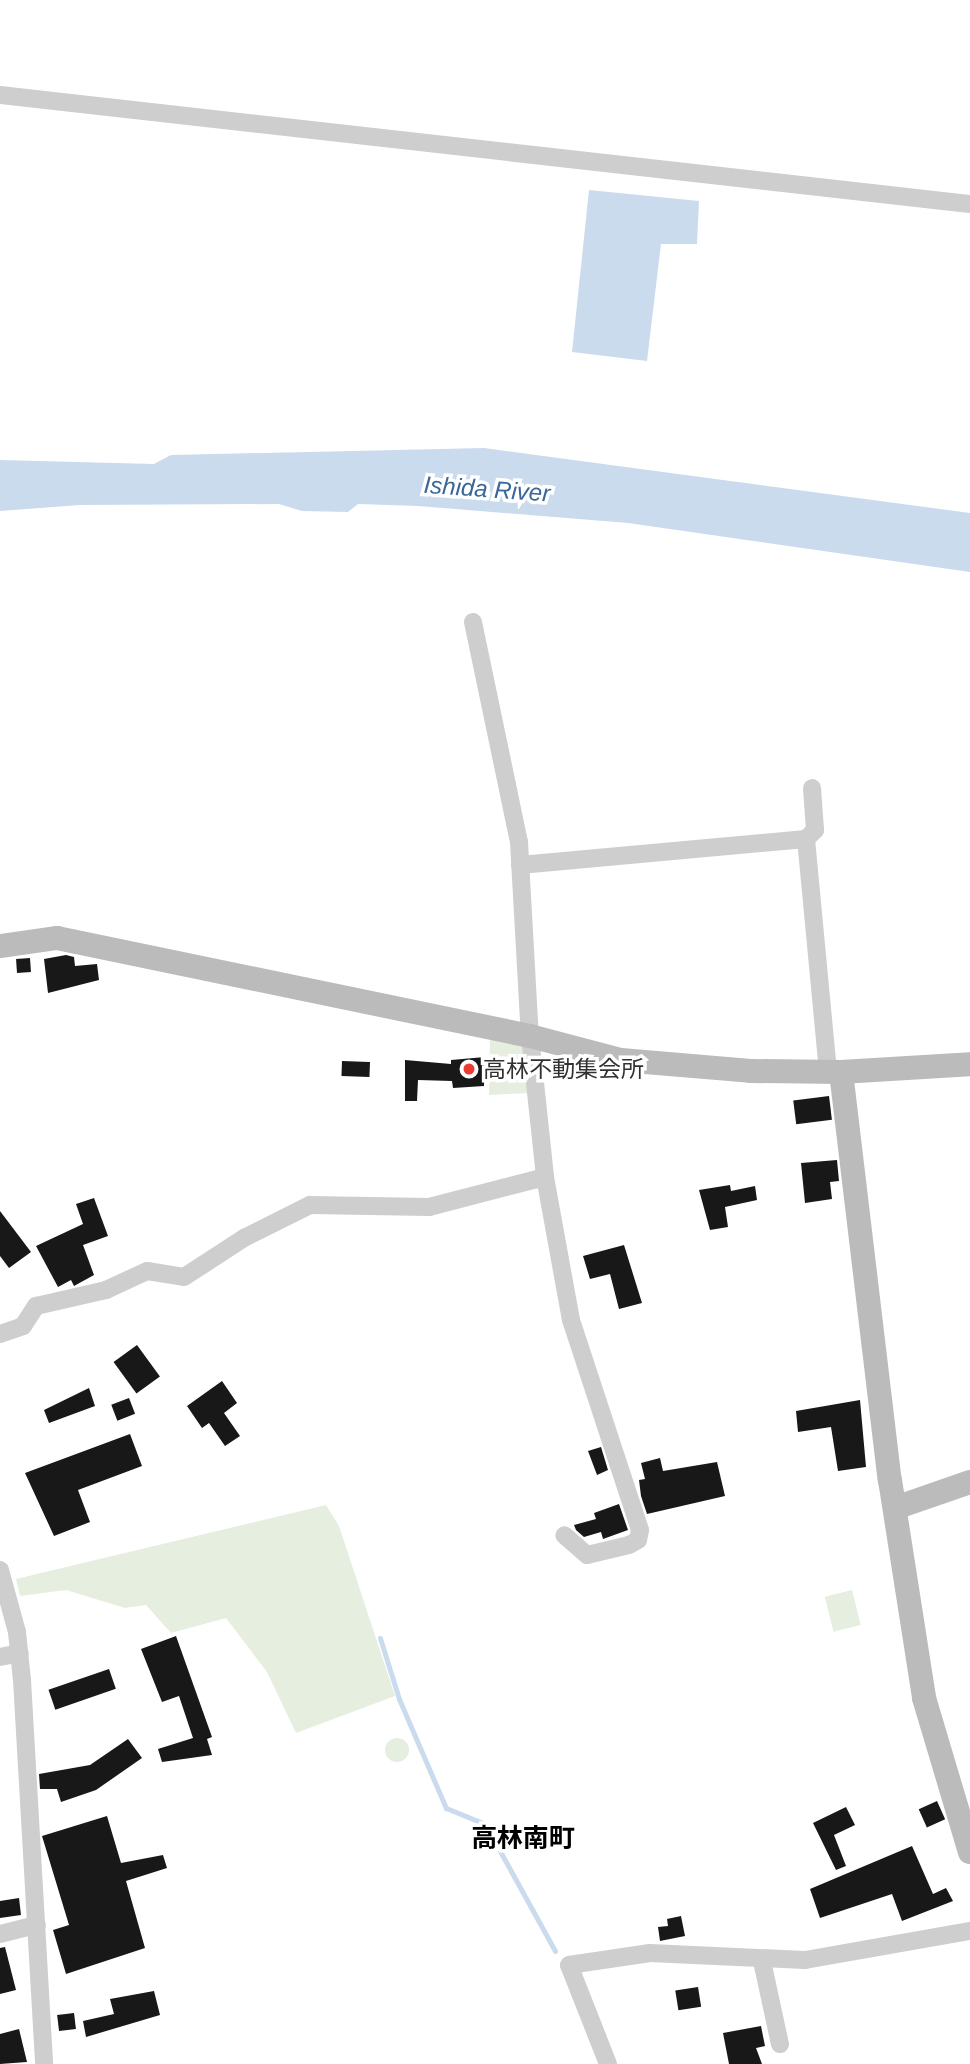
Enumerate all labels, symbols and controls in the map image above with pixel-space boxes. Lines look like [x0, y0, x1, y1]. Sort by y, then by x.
water label: Ishida River [423, 470, 551, 508]
place label: 高林不動集会所 [483, 1055, 644, 1083]
marker: 高林不動集会所 [461, 1061, 477, 1077]
district label: 高林南町 [471, 1823, 575, 1855]

